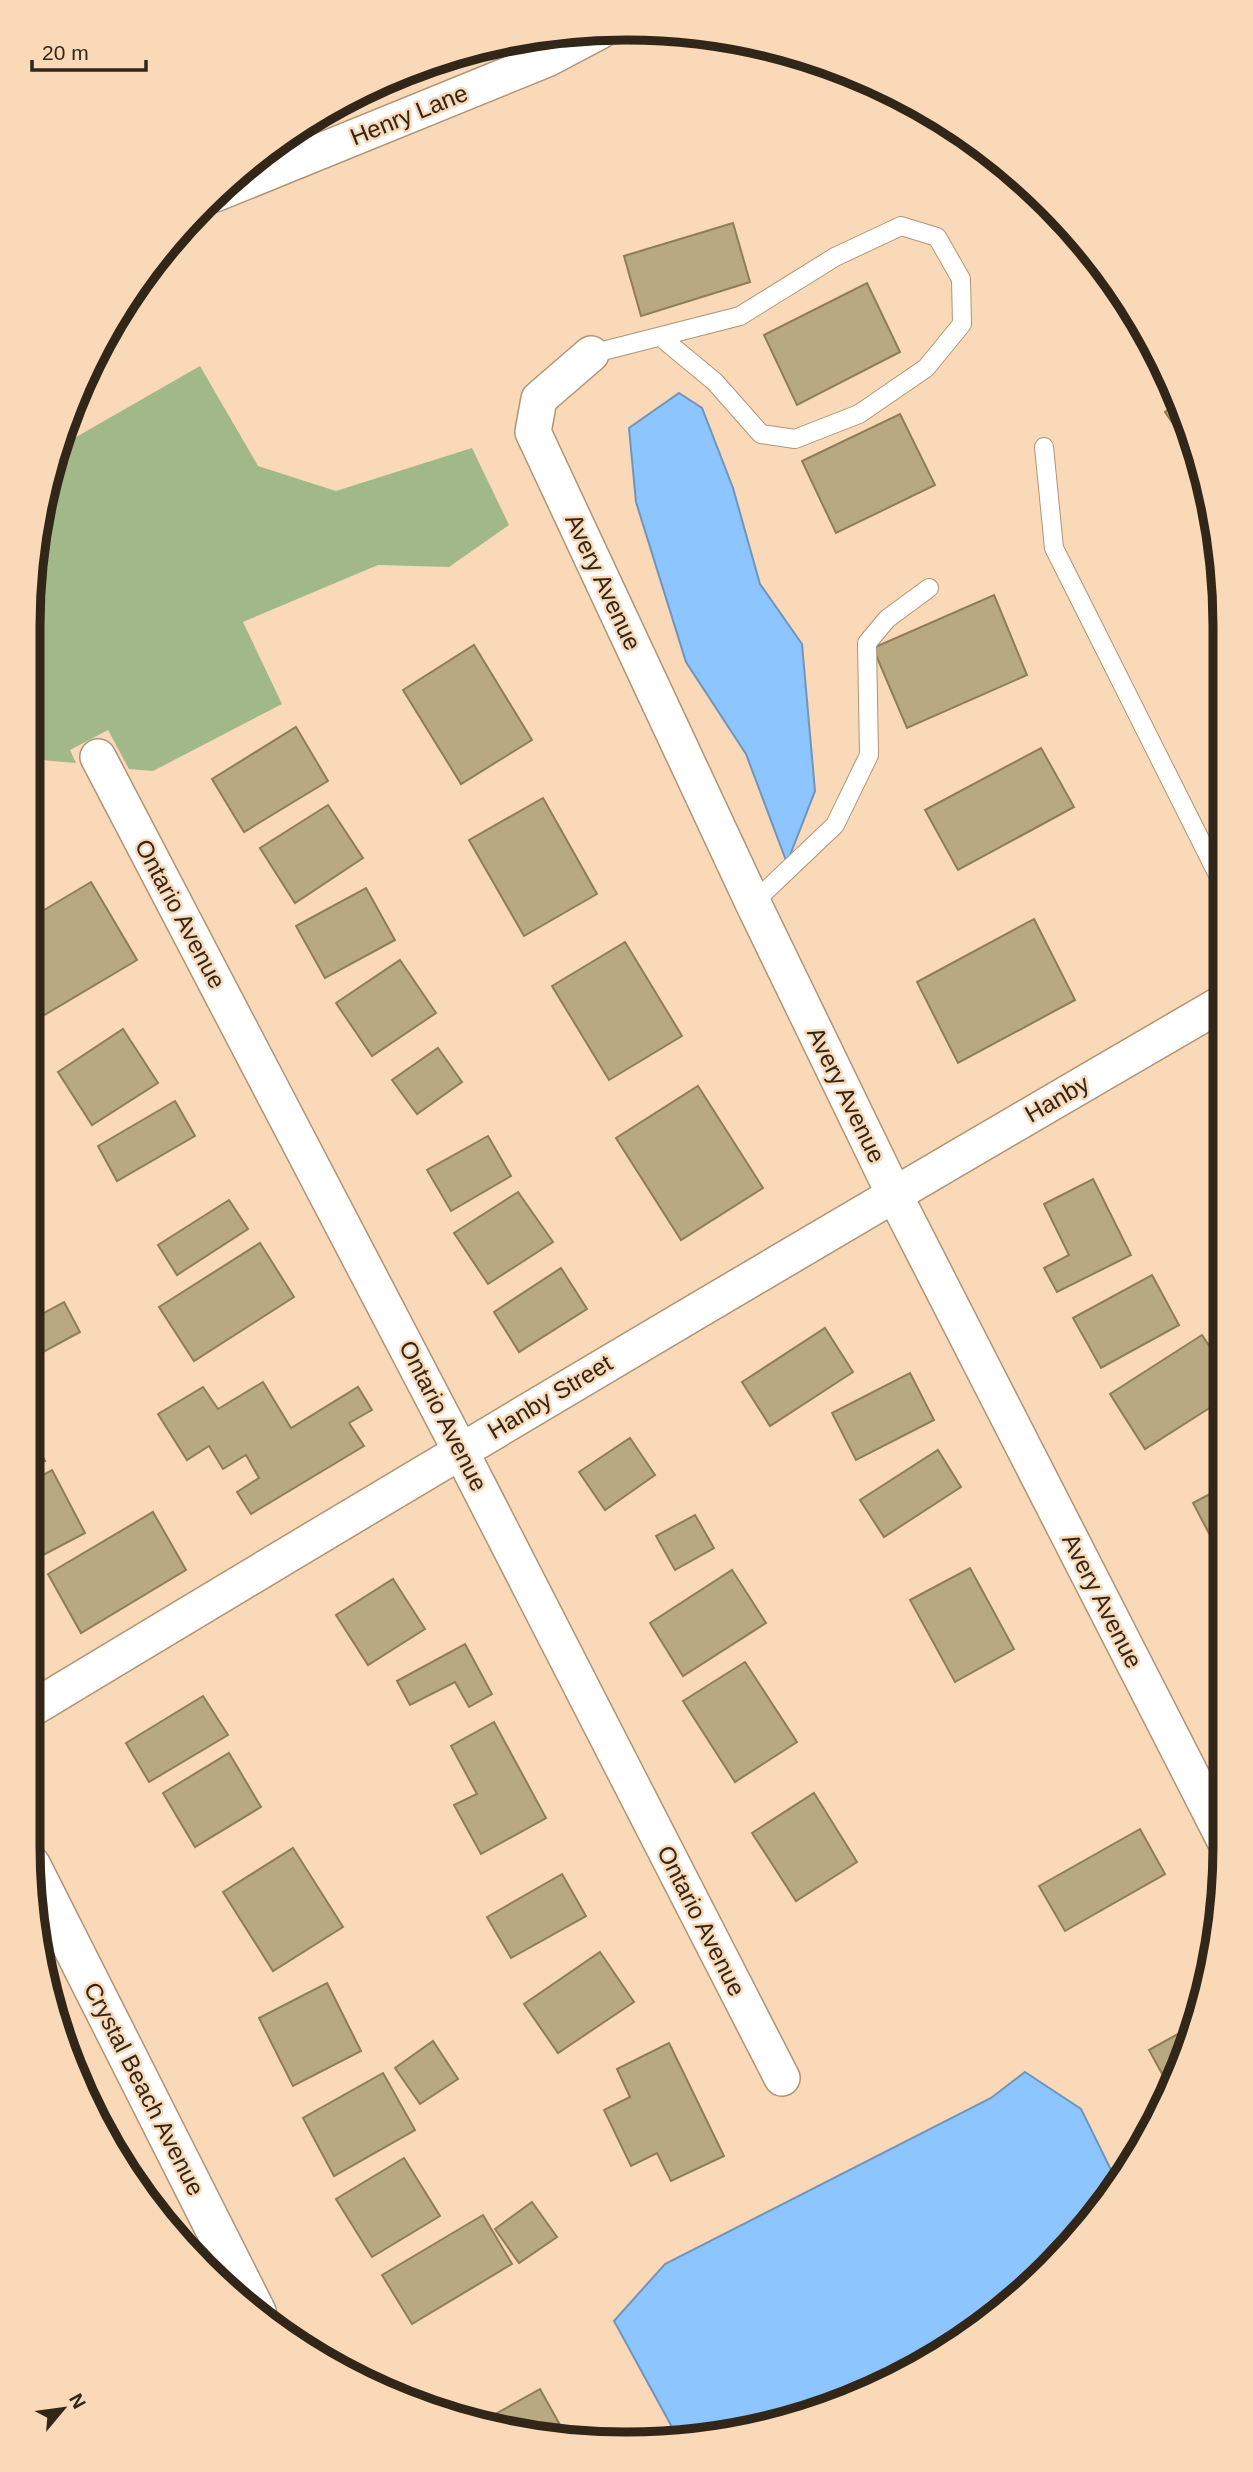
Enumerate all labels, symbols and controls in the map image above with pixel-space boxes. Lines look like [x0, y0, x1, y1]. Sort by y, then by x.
scale bar [32, 28, 145, 72]
text: 20 m [42, 41, 89, 64]
street label: Henry Lane [346, 79, 471, 150]
street label: Avery Avenue [560, 509, 647, 654]
street label: Ontario Avenue [130, 835, 231, 993]
street label: Avery Avenue [802, 1023, 891, 1167]
street label: Hanby [1020, 1070, 1094, 1128]
street label: Ontario Avenue [394, 1336, 493, 1495]
street label: Hanby Street [483, 1349, 617, 1444]
street label: Avery Avenue [1057, 1529, 1148, 1672]
street label: Ontario Avenue [652, 1841, 751, 2000]
street label: Crystal Beach Avenue [79, 1978, 210, 2200]
north arrow [28, 2374, 98, 2444]
text: N [65, 2390, 90, 2412]

